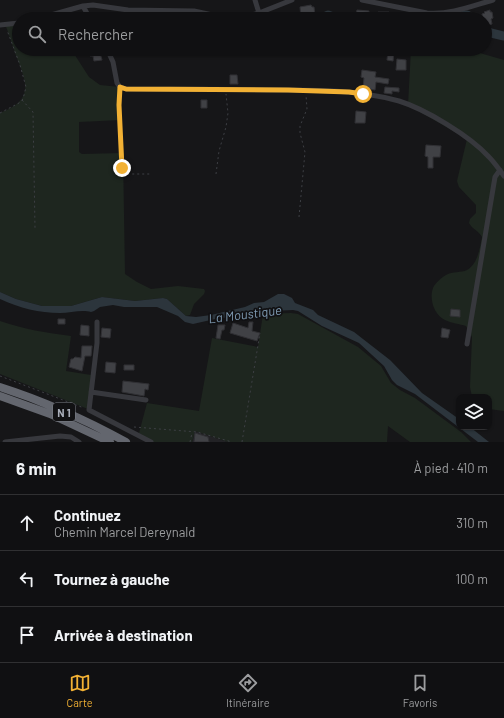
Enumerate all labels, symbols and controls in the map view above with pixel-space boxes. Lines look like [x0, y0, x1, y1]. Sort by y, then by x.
search box [12, 12, 492, 56]
icon: search [26, 23, 48, 45]
text: Rechercher [58, 25, 134, 43]
route start [354, 85, 372, 103]
route end [113, 159, 131, 177]
water label: La Moustique [208, 302, 283, 326]
map controls [456, 394, 492, 430]
button: layers [456, 394, 492, 430]
road number: N 1 [53, 403, 75, 421]
text: 6 min [16, 458, 56, 478]
text: À pied · 410 m [414, 460, 488, 476]
text: Continuez [54, 506, 121, 524]
icon: ahead [16, 512, 38, 534]
text: 310 m [456, 515, 488, 531]
text: Chemin Marcel Dereynald [54, 524, 195, 540]
icon: left [16, 568, 38, 590]
text: Tournez à gauche [54, 570, 170, 588]
text: 100 m [455, 571, 488, 587]
icon: arrive [16, 624, 38, 646]
text: Arrivée à destination [54, 626, 193, 644]
tab: Carte [67, 672, 93, 709]
tab: Itinéraire [226, 672, 270, 709]
tab: Favoris [403, 672, 437, 709]

